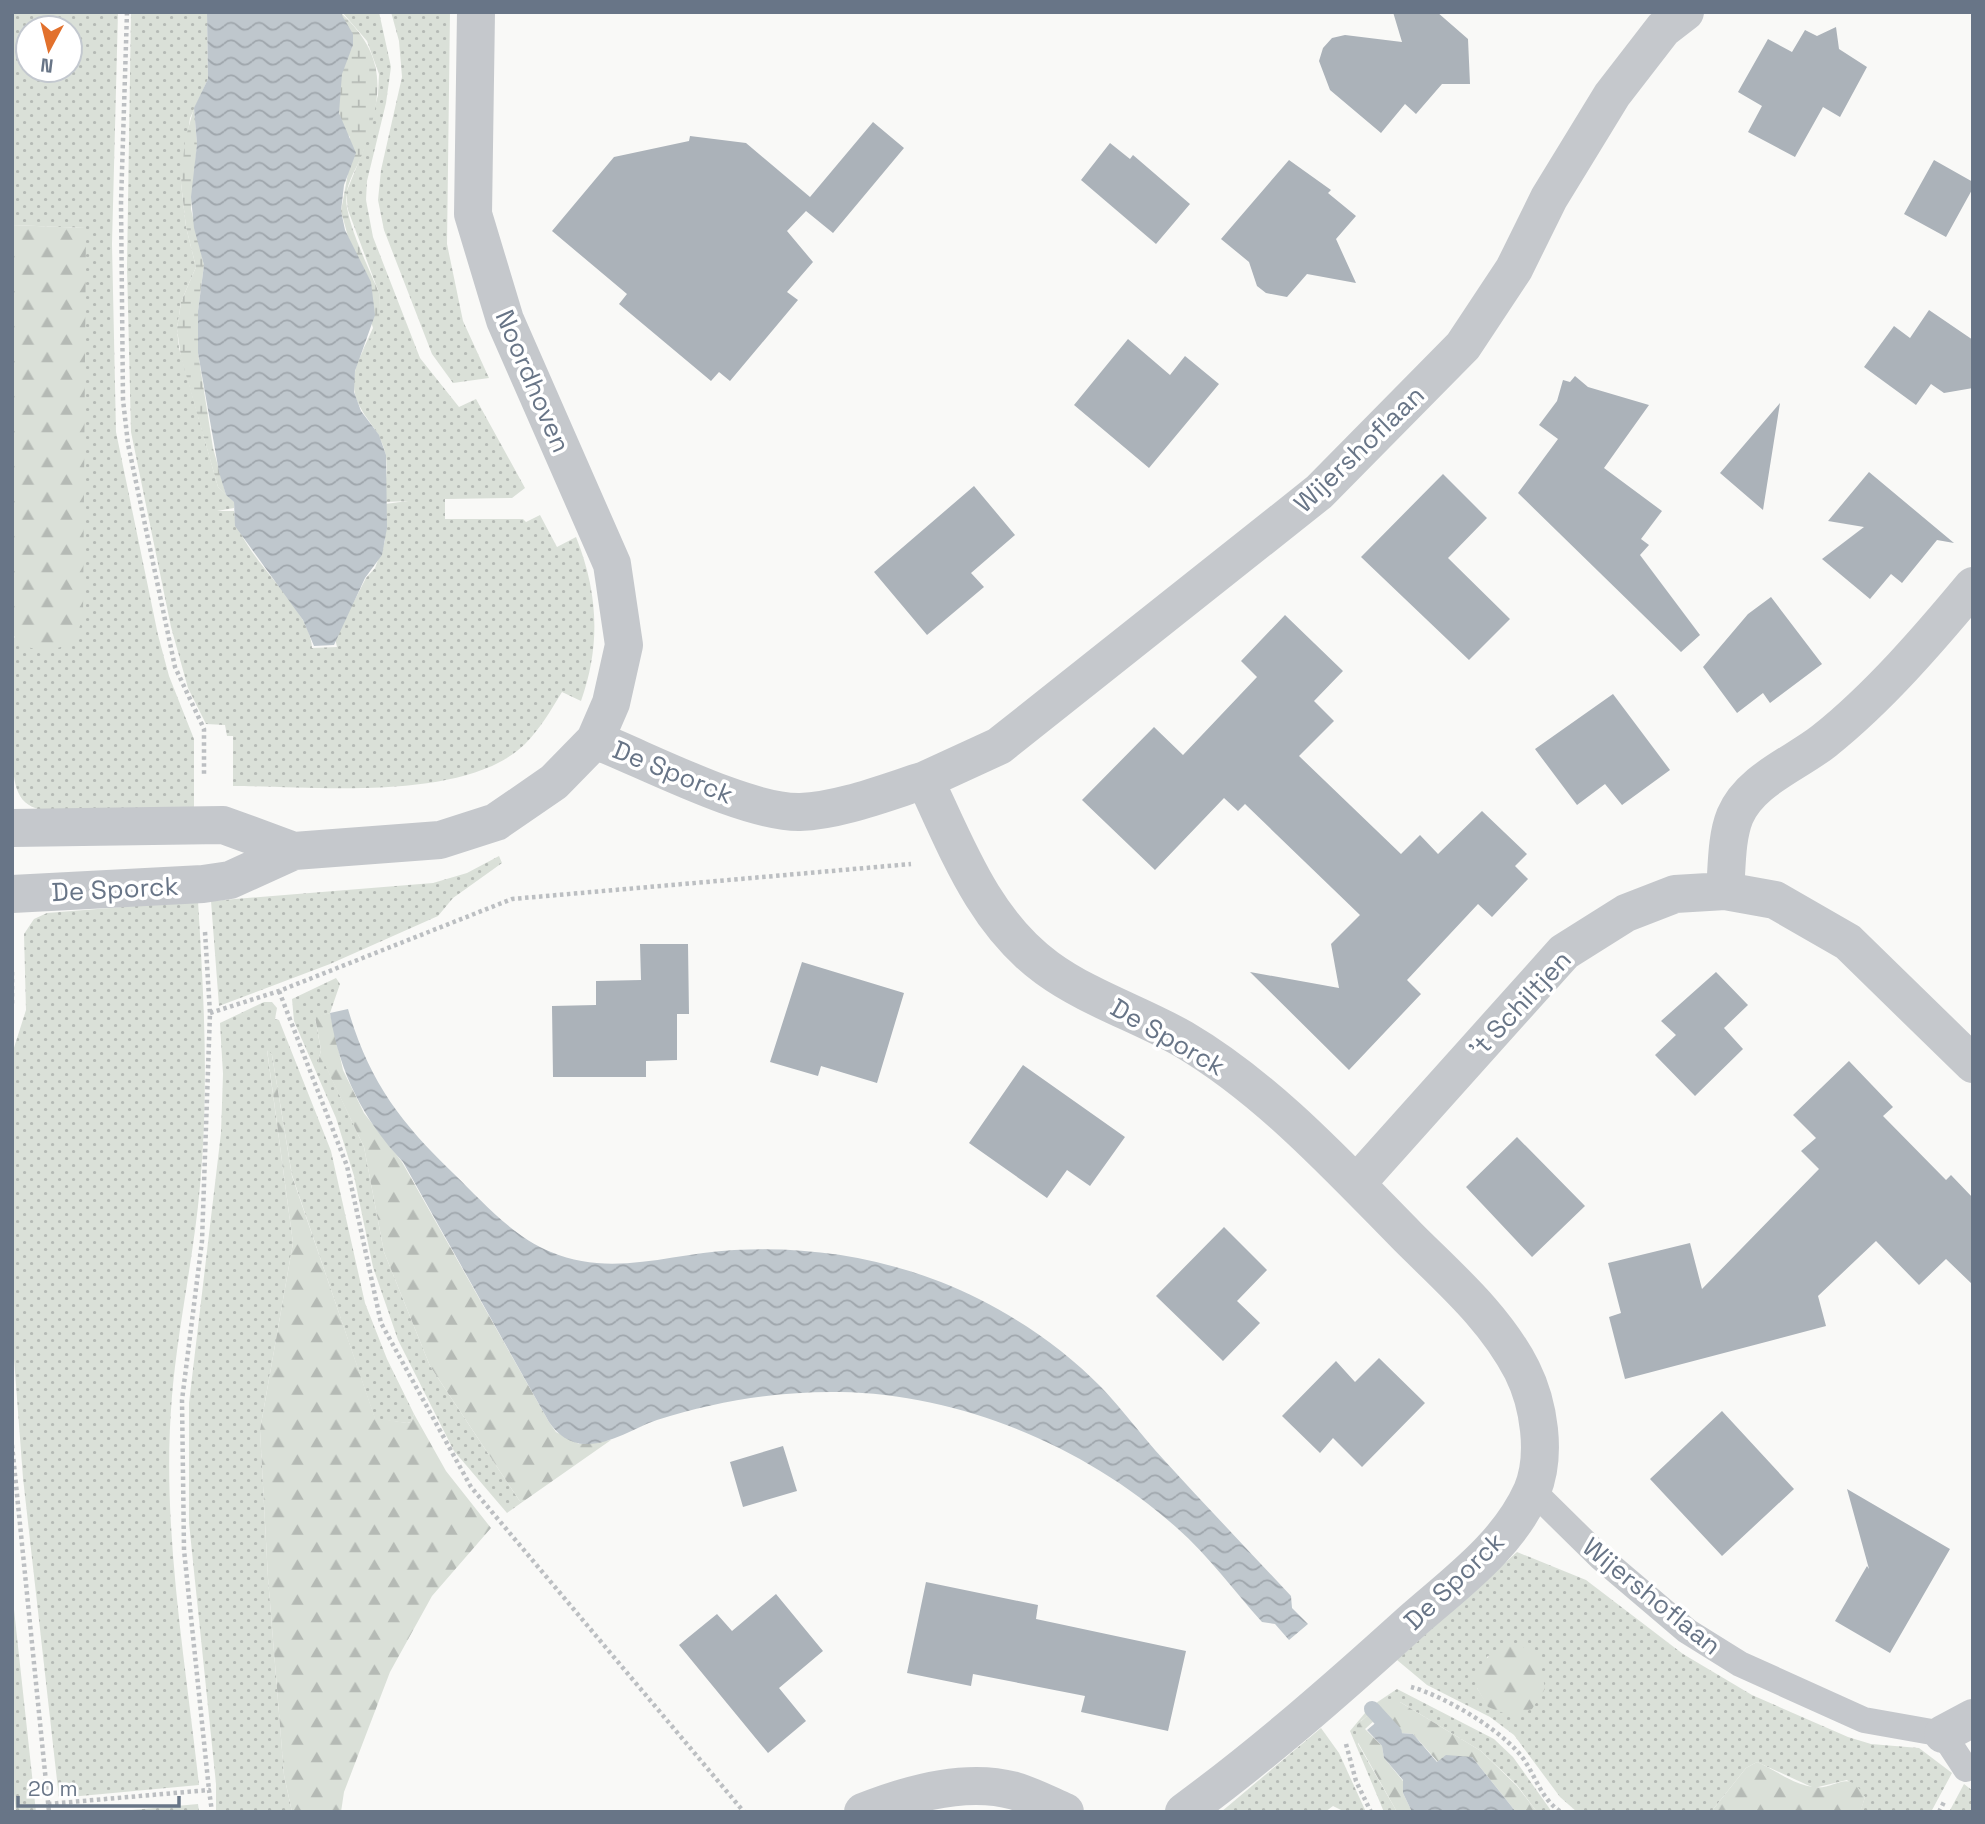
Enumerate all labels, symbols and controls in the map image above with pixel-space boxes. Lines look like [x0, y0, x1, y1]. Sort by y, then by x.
north arrow [14, 14, 84, 84]
text: N [39, 52, 55, 79]
street label: Noordhoven [488, 304, 578, 458]
street label: Wijershoflaan [1286, 378, 1432, 520]
street label: De Sporck [608, 732, 738, 812]
street label: De Sporck [51, 869, 179, 909]
street label: 't Schiltjen [1461, 943, 1579, 1065]
street label: De Sporck [1105, 991, 1231, 1083]
street label: De Sporck [1397, 1525, 1511, 1637]
street label: Wijershoflaan [1576, 1530, 1728, 1662]
scale bar [18, 1764, 178, 1808]
text: 20 m [28, 1775, 78, 1802]

